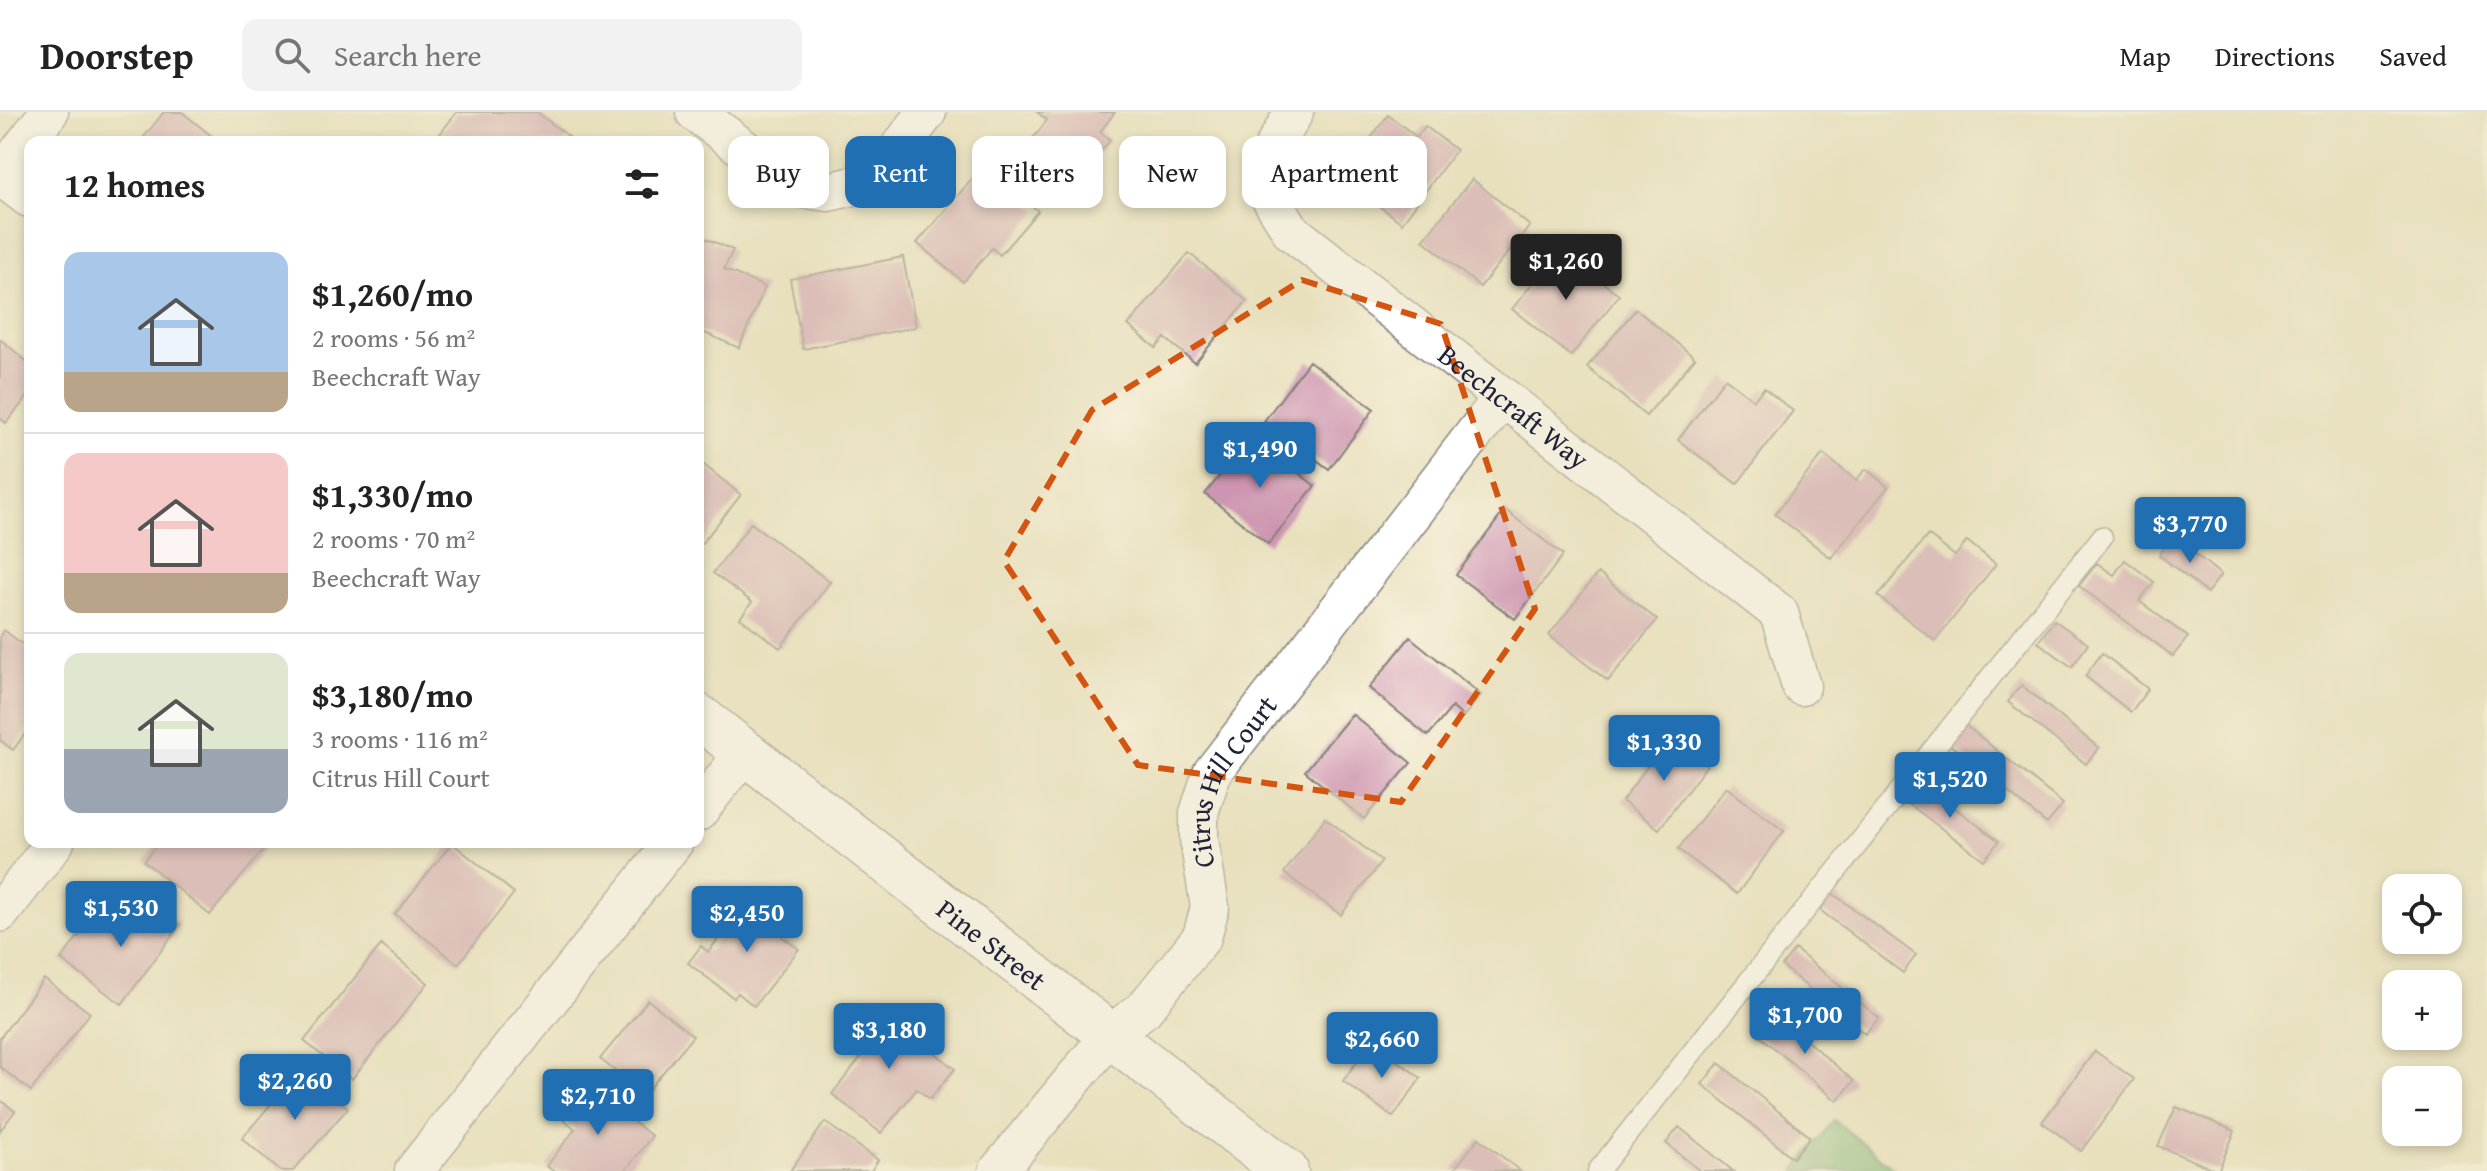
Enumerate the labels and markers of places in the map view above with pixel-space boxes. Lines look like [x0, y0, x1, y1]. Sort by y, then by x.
pin: $1,260 [1501, 234, 1631, 302]
pin: $1,490 [1195, 422, 1325, 490]
pin: $3,770 [2125, 497, 2255, 565]
pin: $1,330 [1599, 715, 1729, 783]
pin: $1,520 [1885, 752, 2015, 820]
pin: $1,530 [56, 881, 186, 949]
pin: $2,450 [682, 886, 812, 954]
pin: $1,700 [1740, 988, 1870, 1056]
pin: $3,180 [824, 1003, 954, 1071]
pin: $2,660 [1317, 1012, 1447, 1080]
pin: $2,260 [230, 1054, 360, 1122]
pin: $2,710 [533, 1069, 663, 1137]

